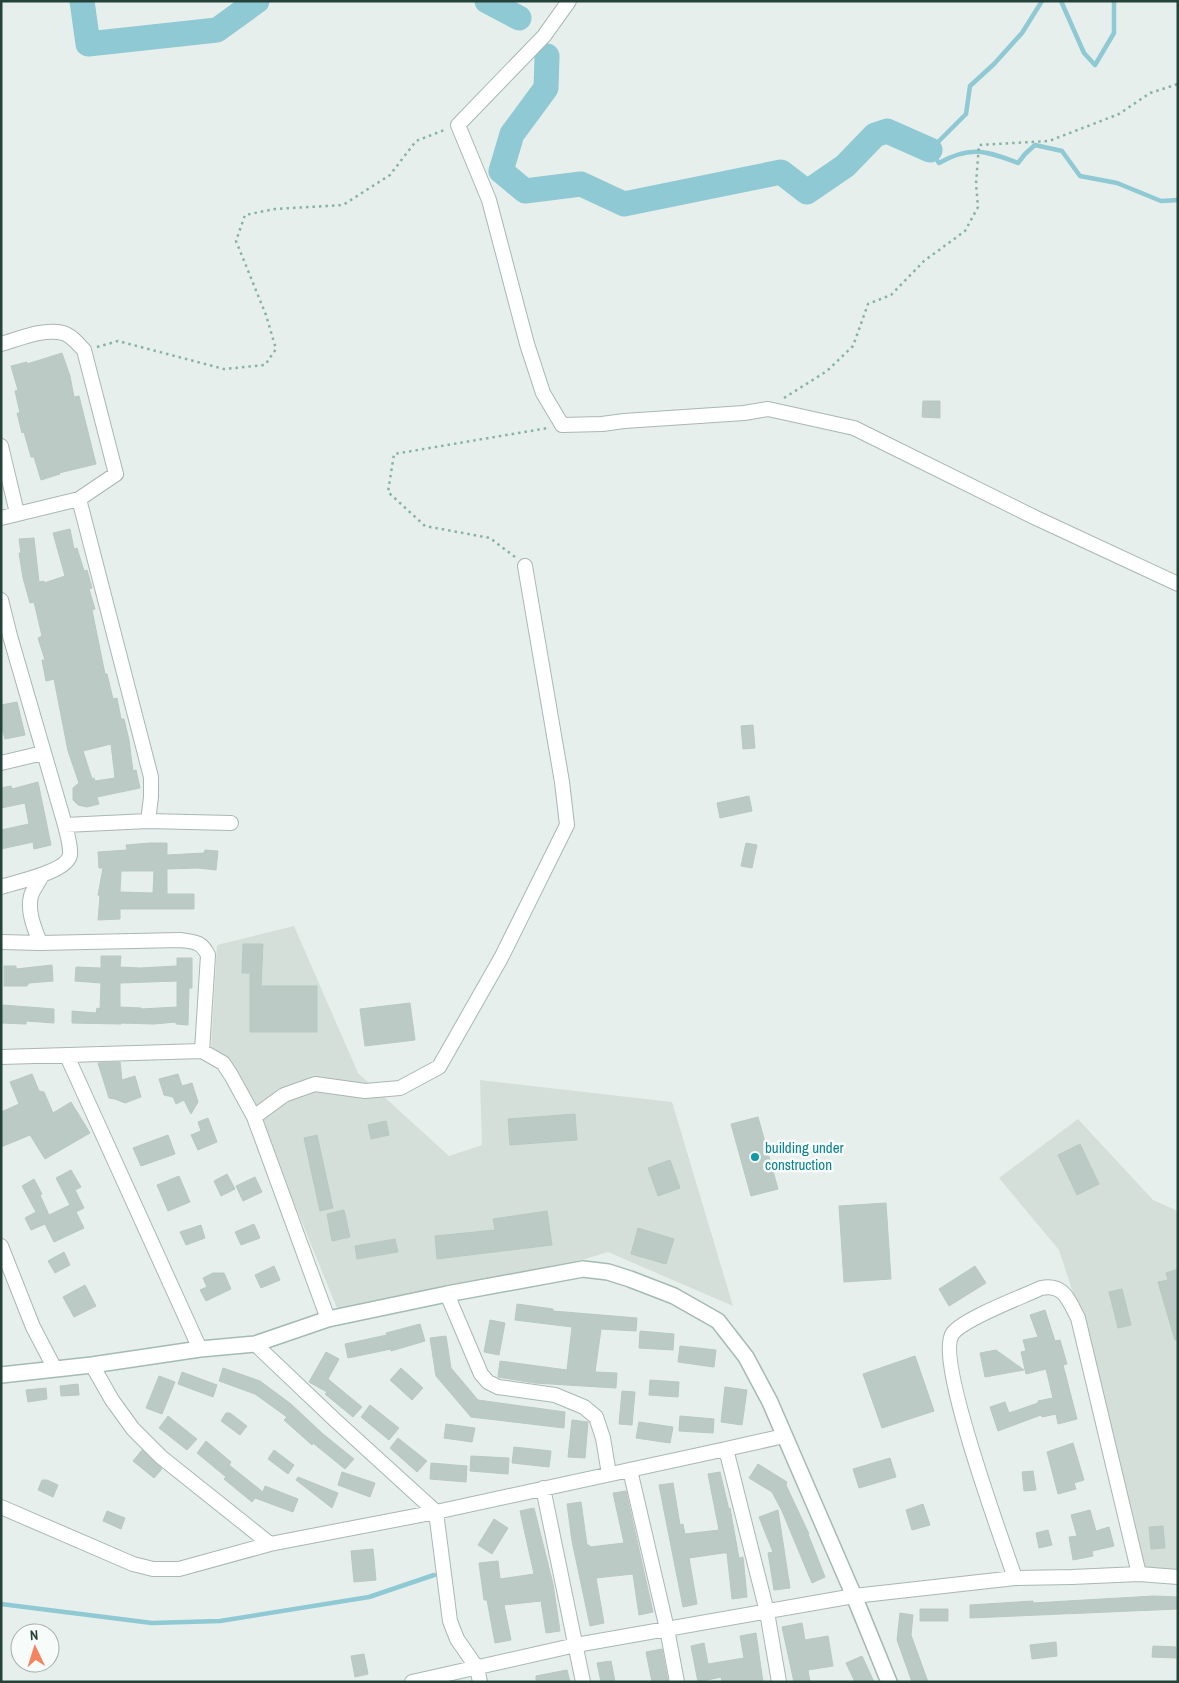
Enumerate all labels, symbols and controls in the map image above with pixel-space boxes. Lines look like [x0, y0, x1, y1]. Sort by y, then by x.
place label: building under construction [765, 1137, 844, 1175]
marker: building under construction [749, 1151, 761, 1163]
north arrow [10, 1623, 60, 1673]
text: N [29, 1626, 39, 1644]

